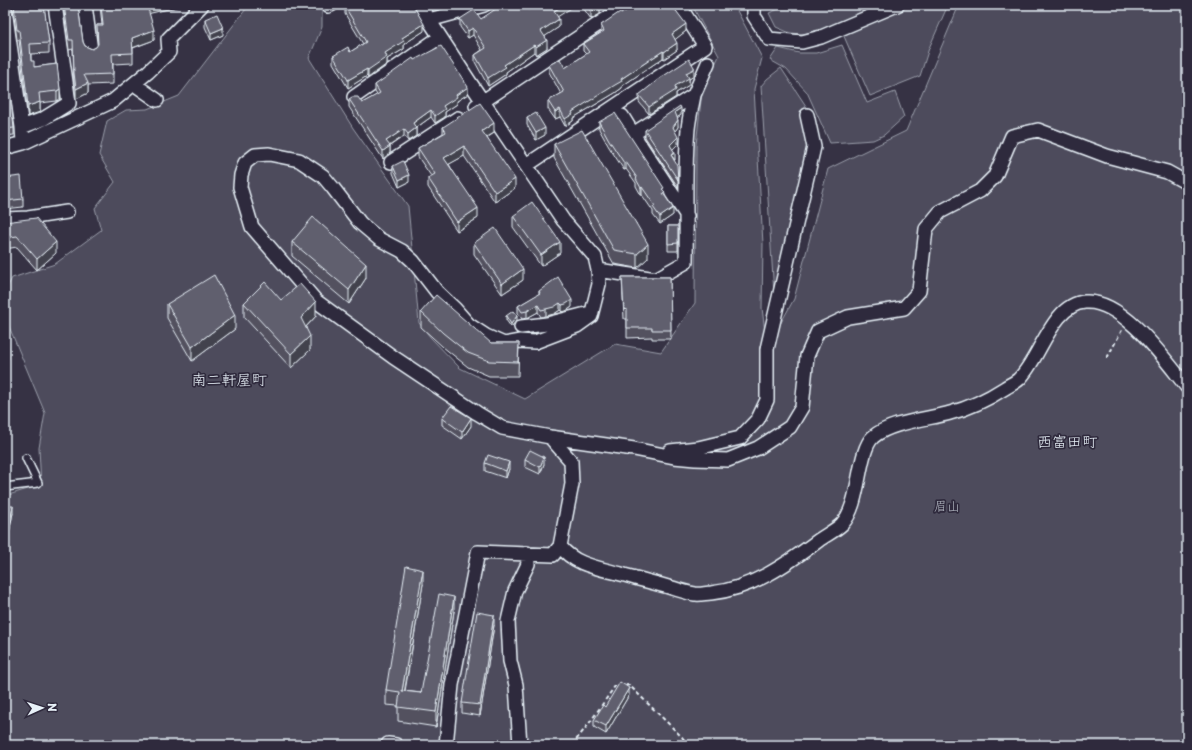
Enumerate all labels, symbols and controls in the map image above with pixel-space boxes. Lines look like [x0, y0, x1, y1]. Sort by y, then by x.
district label: 南二軒屋町 [191, 367, 267, 390]
district label: 西富田町 [1037, 429, 1098, 452]
park label: 眉山 [934, 496, 960, 515]
north arrow [22, 688, 62, 728]
text: N [44, 703, 61, 713]

